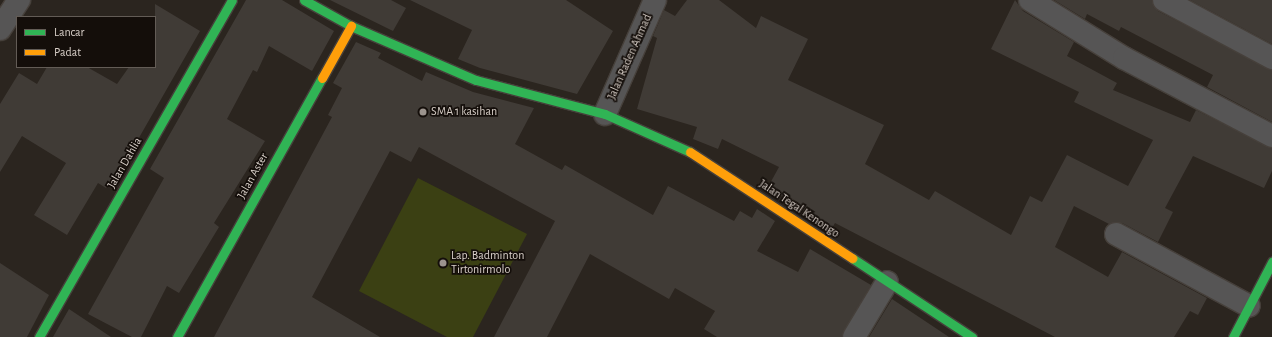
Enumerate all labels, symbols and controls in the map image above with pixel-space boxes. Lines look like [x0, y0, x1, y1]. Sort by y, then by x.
street label: Jalan Raden Ahmad [605, 12, 655, 102]
legend [16, 16, 156, 68]
text: Lancar [54, 26, 84, 38]
text: Padat [54, 46, 81, 58]
place label: SMA 1 kasihan [431, 105, 497, 119]
marker: SMA 1 kasihan [418, 107, 428, 117]
street label: Jalan Dahlia [105, 135, 145, 191]
street label: Jalan Aster [235, 151, 271, 201]
street label: Jalan Tegal Kenongo [756, 177, 842, 241]
place label: Lap. Badminton Tirtonirmolo [451, 249, 524, 277]
marker: Lap. Badminton Tirtonirmolo [438, 258, 448, 268]

